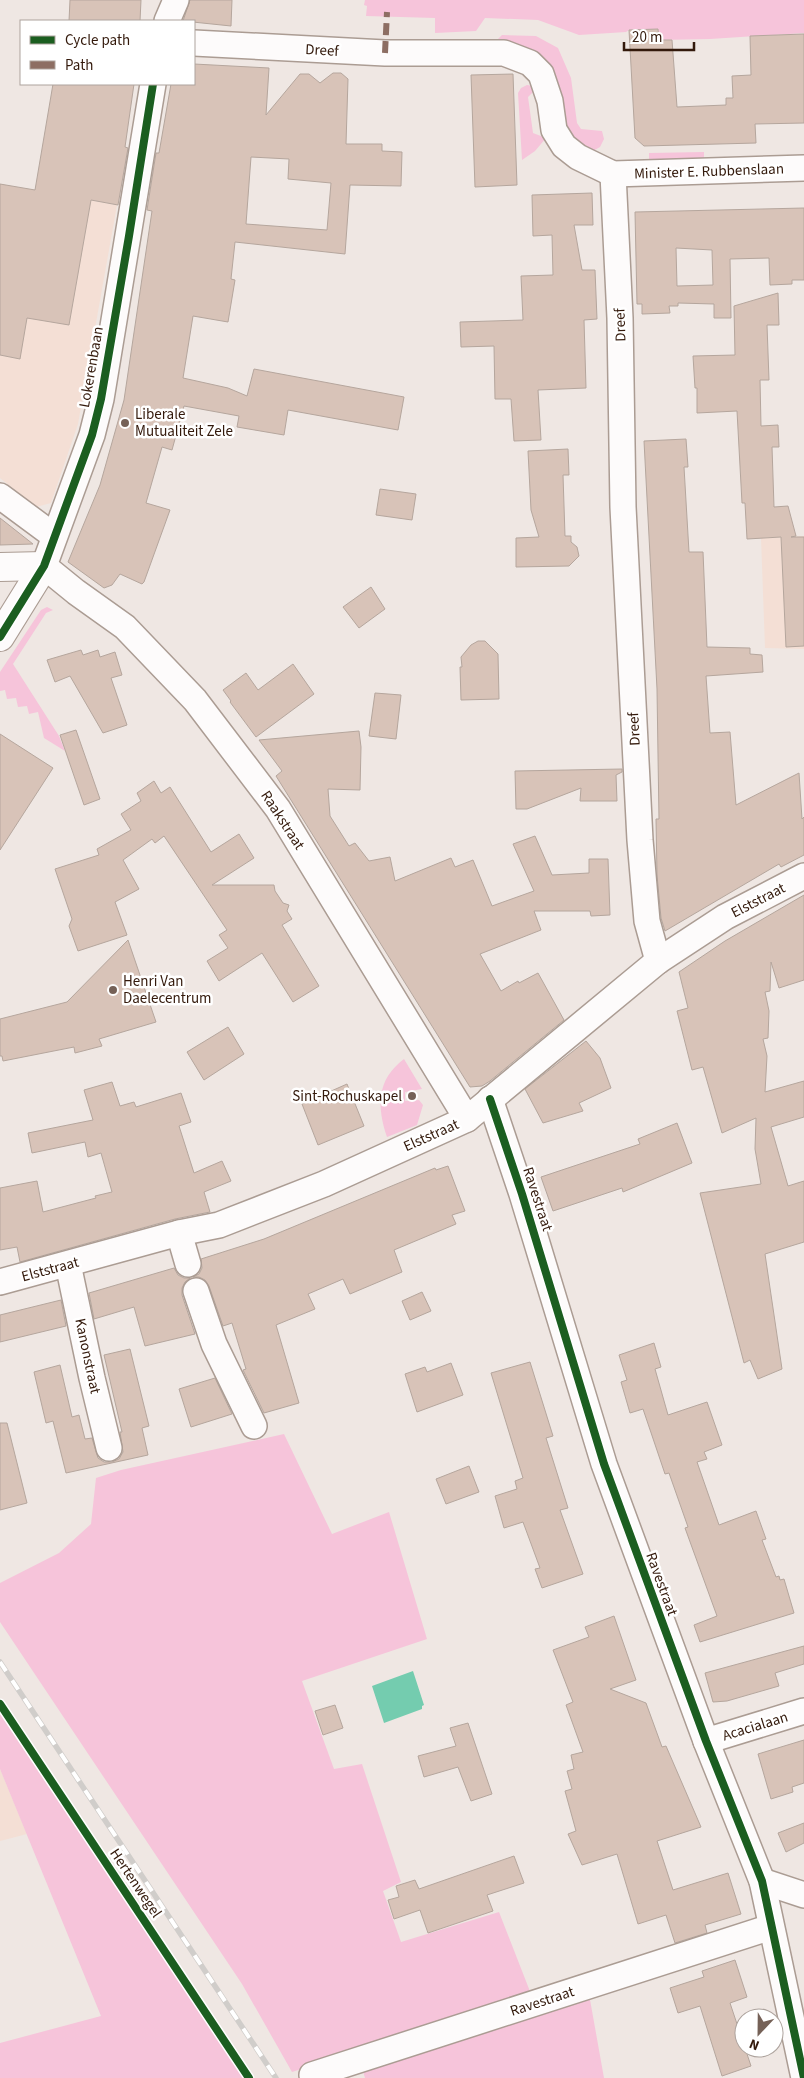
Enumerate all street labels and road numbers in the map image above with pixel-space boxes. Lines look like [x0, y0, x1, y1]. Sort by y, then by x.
street label: Dreef [305, 39, 340, 62]
street label: Minister E. Rubbenslaan [634, 158, 784, 185]
street label: Dreef [609, 307, 632, 342]
street label: Lokerenbaan [74, 325, 109, 409]
street label: Dreef [623, 711, 646, 746]
street label: Raakstraat [256, 786, 310, 854]
street label: Elststraat [727, 878, 789, 923]
street label: Elststraat [400, 1114, 462, 1157]
street label: Ravestraat [517, 1164, 558, 1234]
street label: Elststraat [19, 1252, 81, 1287]
street label: Kanonstraat [69, 1316, 106, 1396]
street label: Ravestraat [640, 1549, 683, 1619]
street label: Acacialaan [720, 1707, 791, 1746]
street label: Hertenwegel [105, 1844, 167, 1922]
street label: Ravestraat [507, 1981, 577, 2022]

